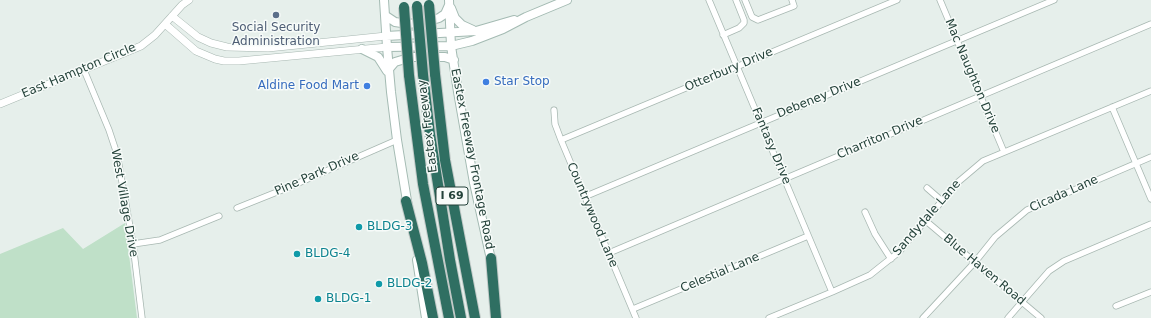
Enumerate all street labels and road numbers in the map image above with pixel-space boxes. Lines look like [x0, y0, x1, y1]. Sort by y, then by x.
street label: Mac Naughton Drive [941, 17, 1003, 135]
street label: East Hampton Circle [20, 40, 138, 102]
street label: Otterbury Drive [683, 45, 775, 95]
street label: Eastex Freeway Frontage Road [447, 67, 497, 251]
street label: Debeney Drive [775, 75, 863, 121]
street label: Eastex Freeway [415, 79, 441, 173]
street label: Fantasy Drive [748, 105, 794, 187]
street label: Charriton Drive [835, 113, 925, 163]
street label: West Village Drive [107, 148, 141, 258]
street label: Pine Park Drive [273, 149, 361, 199]
street label: Countrywood Lane [563, 160, 621, 270]
street label: Cicada Lane [1028, 172, 1100, 216]
street label: Sandydale Lane [890, 177, 964, 259]
road number: I 69 [436, 187, 468, 205]
street label: Blue Haven Road [940, 231, 1028, 309]
street label: Celestial Lane [678, 250, 762, 296]

